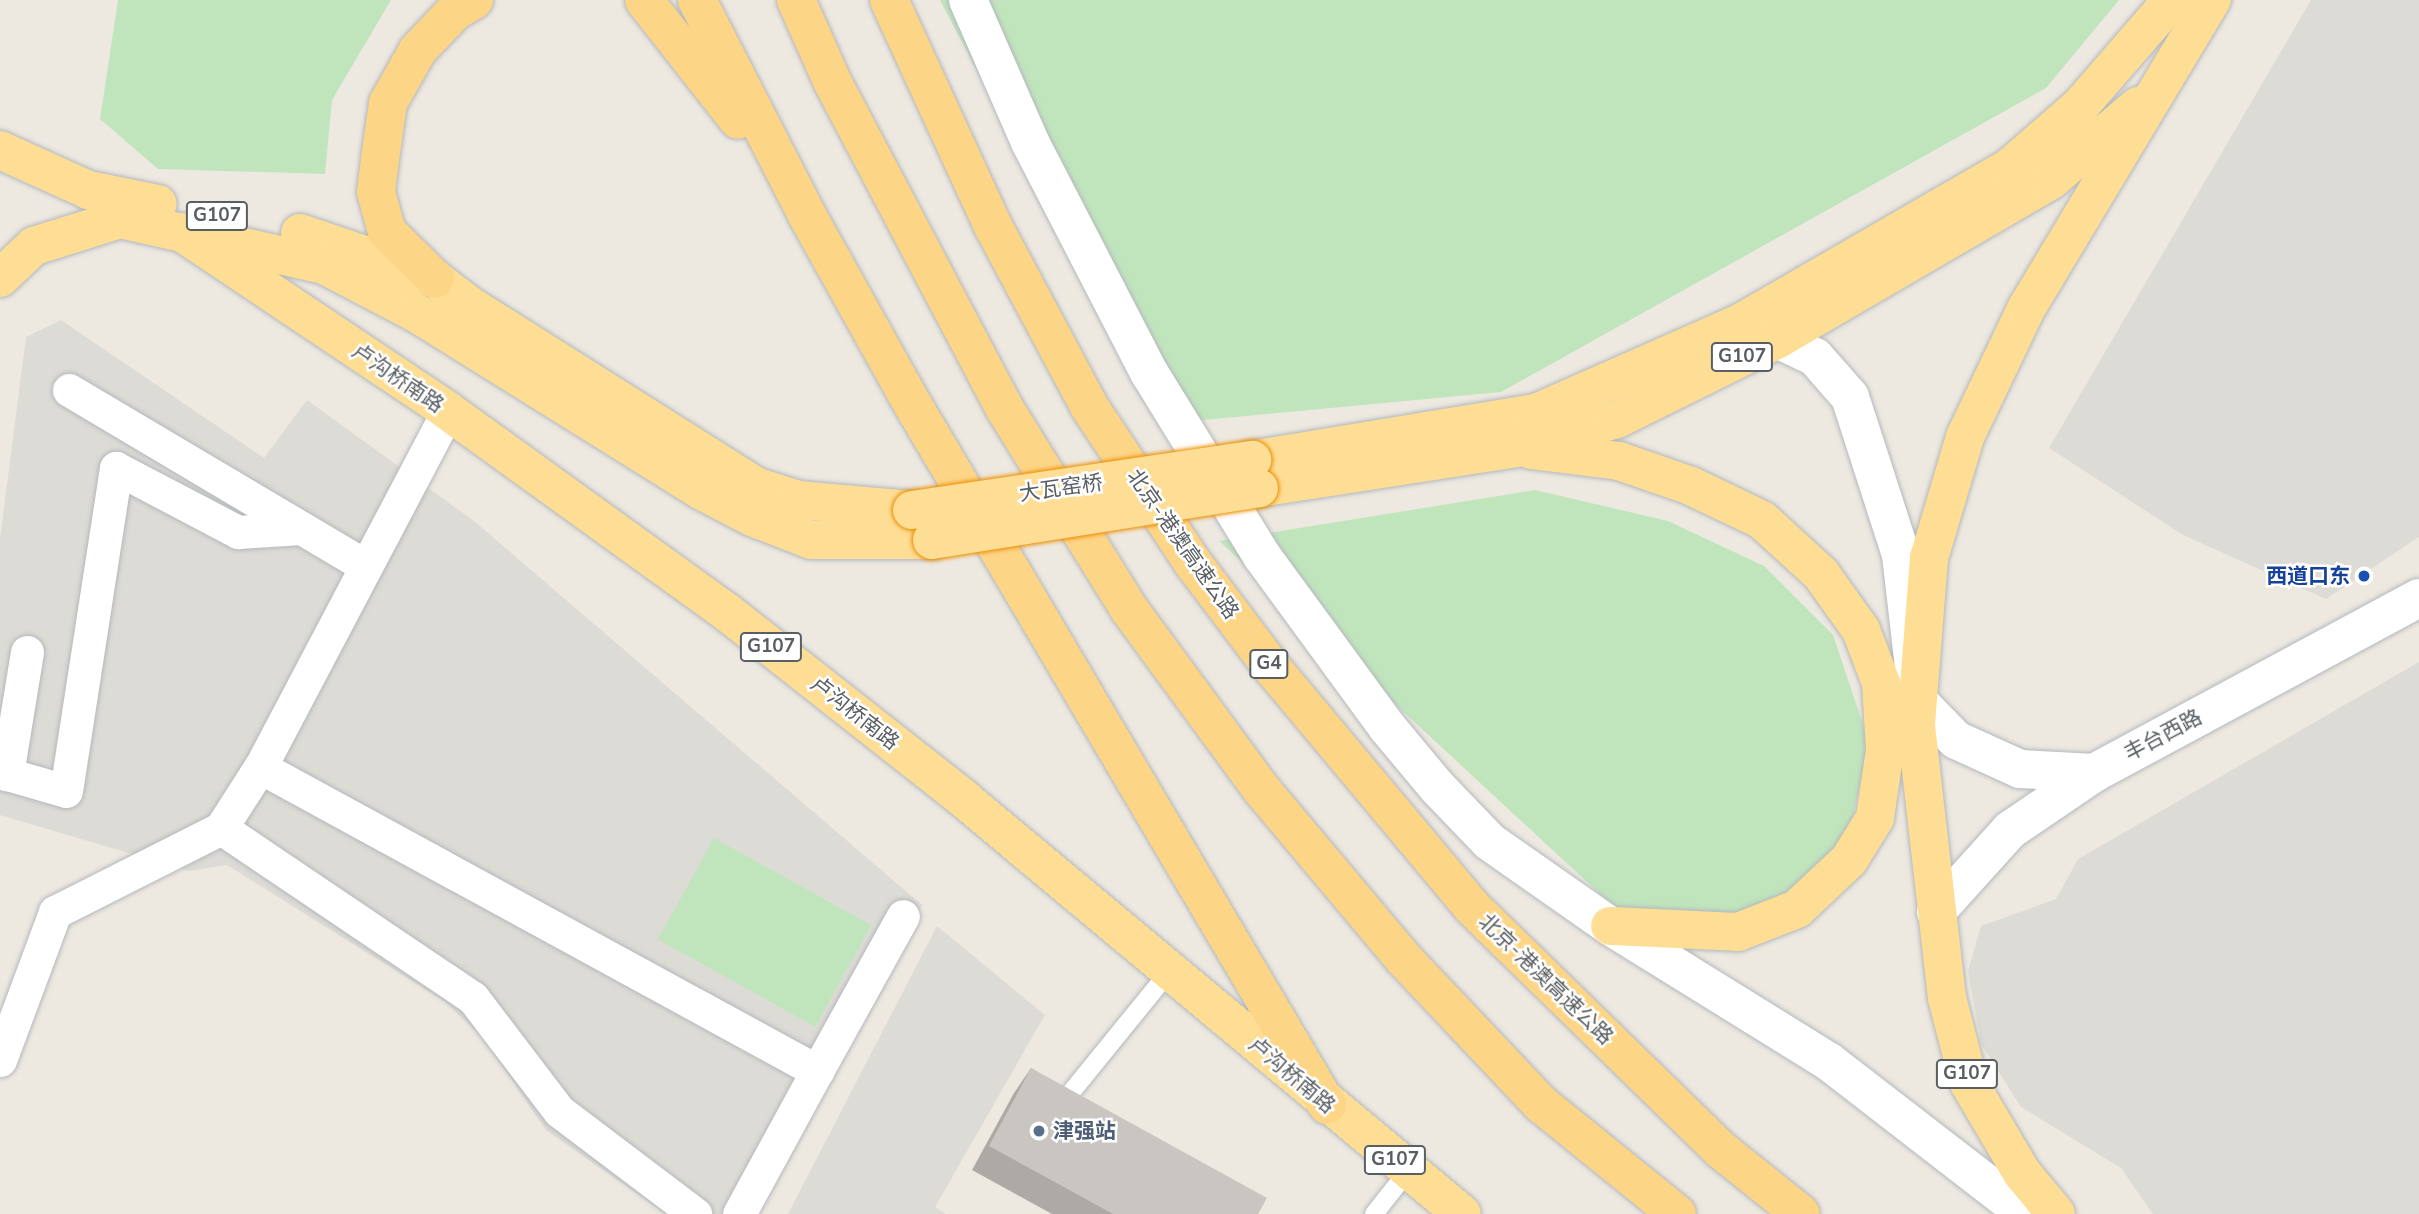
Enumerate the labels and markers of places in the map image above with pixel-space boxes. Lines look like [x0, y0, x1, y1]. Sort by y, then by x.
place label: 西道口东 [2266, 563, 2350, 589]
marker: 西道口东 [2356, 568, 2372, 584]
place label: 津强站 [1053, 1118, 1116, 1144]
marker: 津强站 [1031, 1123, 1047, 1139]

